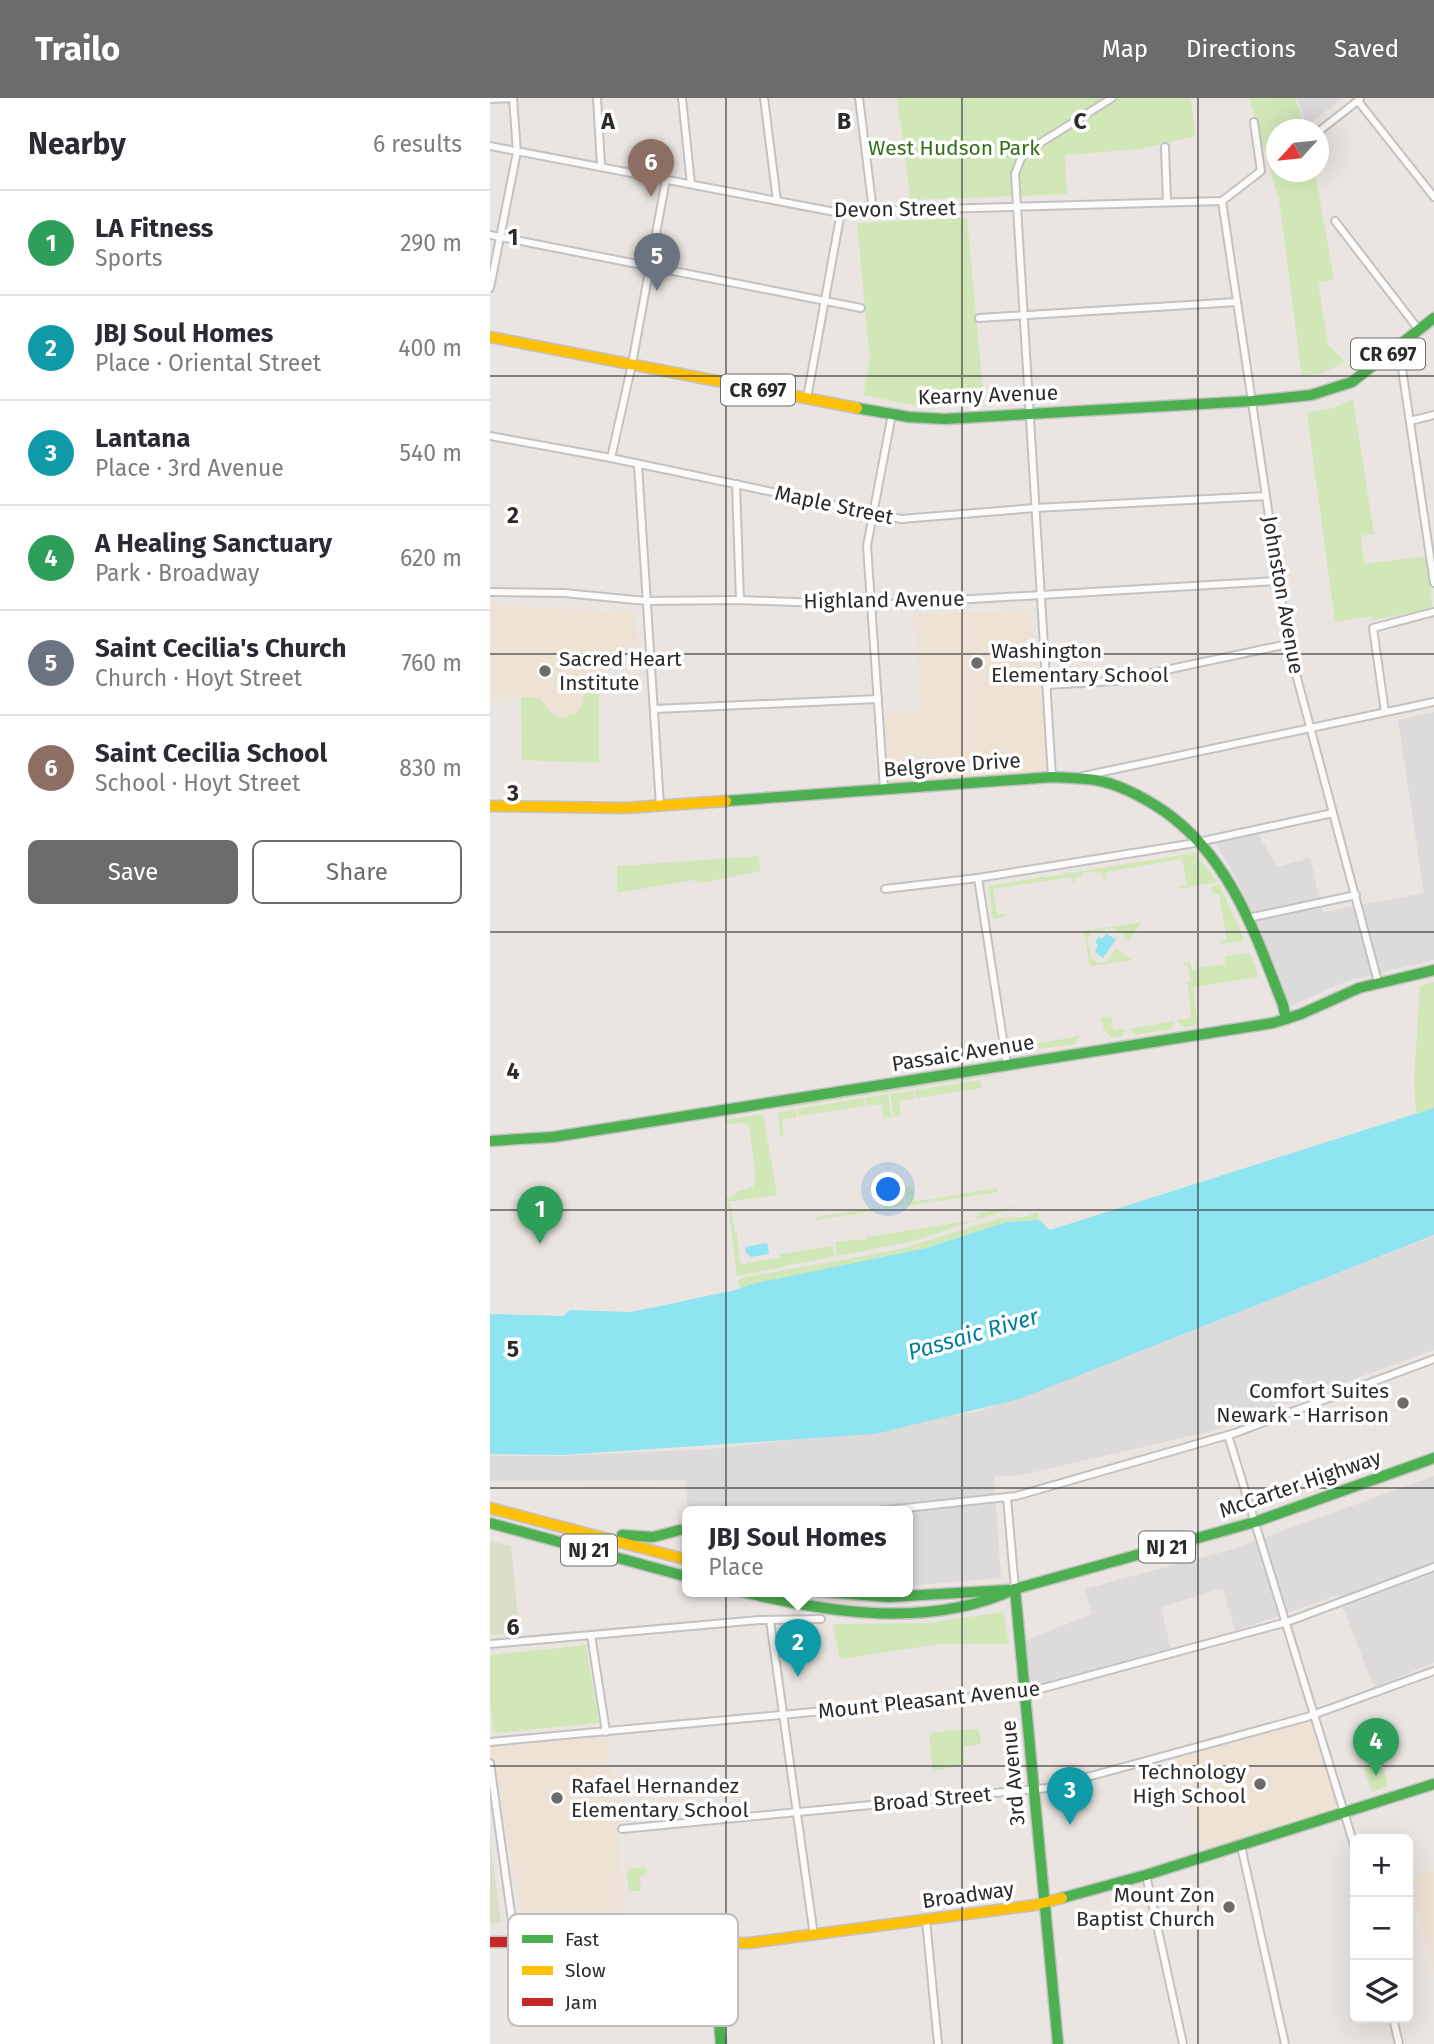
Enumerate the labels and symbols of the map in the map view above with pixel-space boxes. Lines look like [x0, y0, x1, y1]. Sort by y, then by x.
text: A [600, 107, 615, 135]
text: B [837, 107, 851, 135]
text: C [1073, 107, 1087, 135]
north arrow [1266, 119, 1329, 182]
park label: West Hudson Park [868, 135, 1040, 161]
pin: 6 [628, 139, 674, 197]
street label: Devon Street [834, 195, 957, 223]
text: 1 [508, 223, 518, 251]
pin: 5 [634, 233, 680, 291]
road number: CR 697 [1351, 338, 1425, 370]
road number: CR 697 [721, 374, 795, 406]
street label: Kearny Avenue [917, 380, 1059, 410]
street label: Maple Street [772, 480, 896, 530]
text: 2 [507, 501, 519, 529]
street label: Johnston Avenue [1256, 514, 1310, 676]
street label: Highland Avenue [803, 586, 965, 614]
place label: Washington Elementary School [991, 638, 1169, 688]
place label: Sacred Heart Institute [559, 646, 682, 696]
marker: Washington Elementary School [969, 655, 985, 671]
marker: Sacred Heart Institute [537, 663, 553, 679]
street label: Belgrove Drive [883, 747, 1021, 783]
text: 3 [506, 779, 519, 807]
street label: Passaic Avenue [890, 1029, 1036, 1077]
text: 4 [507, 1057, 520, 1085]
your location [871, 1172, 905, 1206]
pin: 1 [517, 1186, 563, 1244]
water label: Passaic River [904, 1302, 1043, 1366]
text: 5 [507, 1335, 519, 1363]
place label: Comfort Suites Newark - Harrison [1216, 1378, 1389, 1428]
marker: Comfort Suites Newark - Harrison [1395, 1395, 1411, 1411]
street label: McCarter Highway [1216, 1444, 1385, 1524]
road number: NJ 21 [1139, 1532, 1195, 1562]
road number: NJ 21 [561, 1534, 617, 1566]
text: 6 [507, 1613, 520, 1641]
pin: 2 [775, 1619, 821, 1677]
street label: Mount Pleasant Avenue [817, 1675, 1041, 1725]
pin: 4 [1353, 1718, 1399, 1776]
street label: 3rd Avenue [995, 1719, 1031, 1827]
place label: Technology High School [1133, 1759, 1247, 1809]
pin: 3 [1047, 1767, 1093, 1825]
place label: Rafael Hernandez Elementary School [571, 1773, 749, 1823]
marker: Technology High School [1252, 1776, 1268, 1792]
street label: Broad Street [872, 1781, 993, 1817]
marker: Rafael Hernandez Elementary School [549, 1790, 565, 1806]
street label: Broadway [920, 1876, 1016, 1914]
place label: Mount Zon Baptist Church [1076, 1882, 1215, 1932]
marker: Mount Zon Baptist Church [1221, 1899, 1237, 1915]
legend [508, 1914, 738, 2026]
text: Fast [565, 1928, 599, 1951]
text: Slow [565, 1959, 606, 1982]
text: Jam [565, 1991, 597, 2014]

